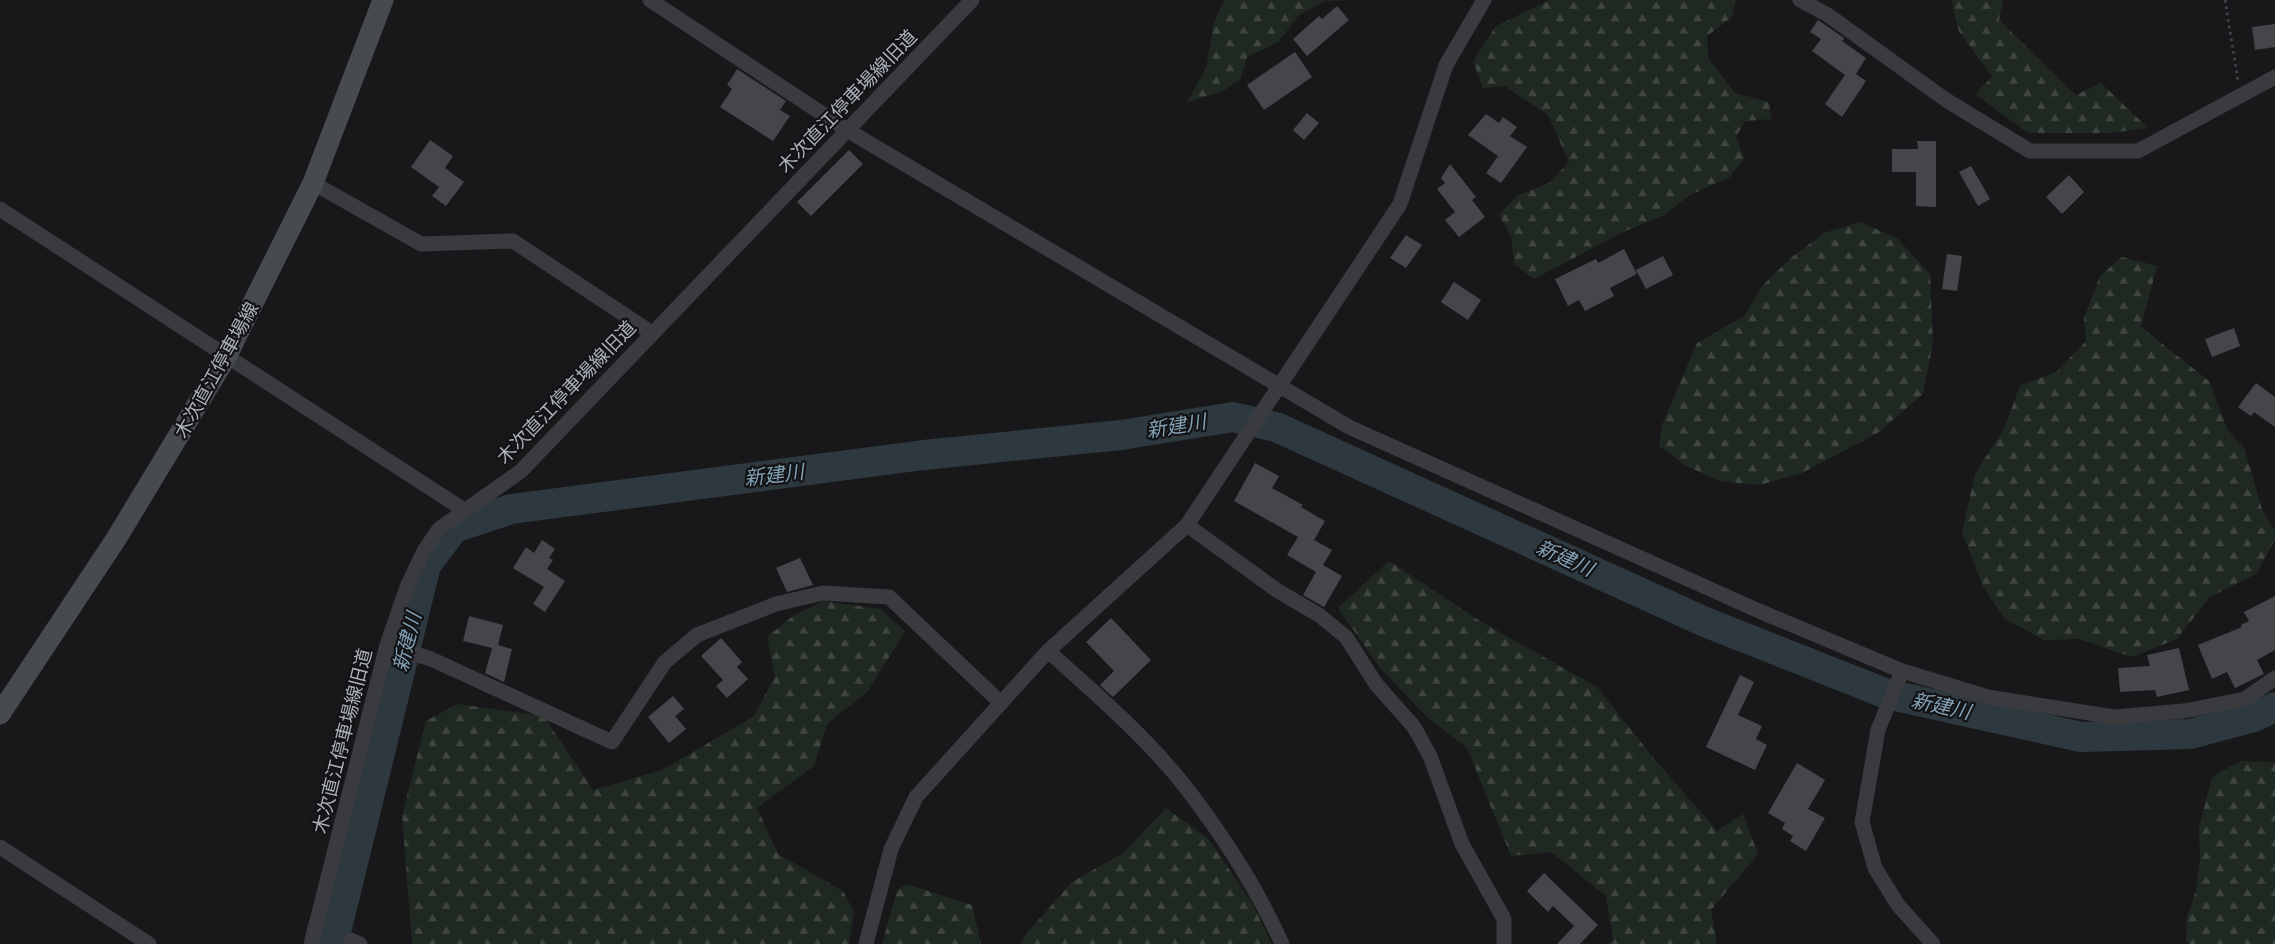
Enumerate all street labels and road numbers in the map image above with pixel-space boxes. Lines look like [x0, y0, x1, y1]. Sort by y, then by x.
street label: 木次直江停車場線旧道 [774, 26, 922, 178]
street label: 木次直江停車場線 [170, 299, 263, 442]
street label: 木次直江停車場線旧道 [493, 317, 641, 469]
street label: 木次直江停車場線旧道 [309, 646, 377, 836]

